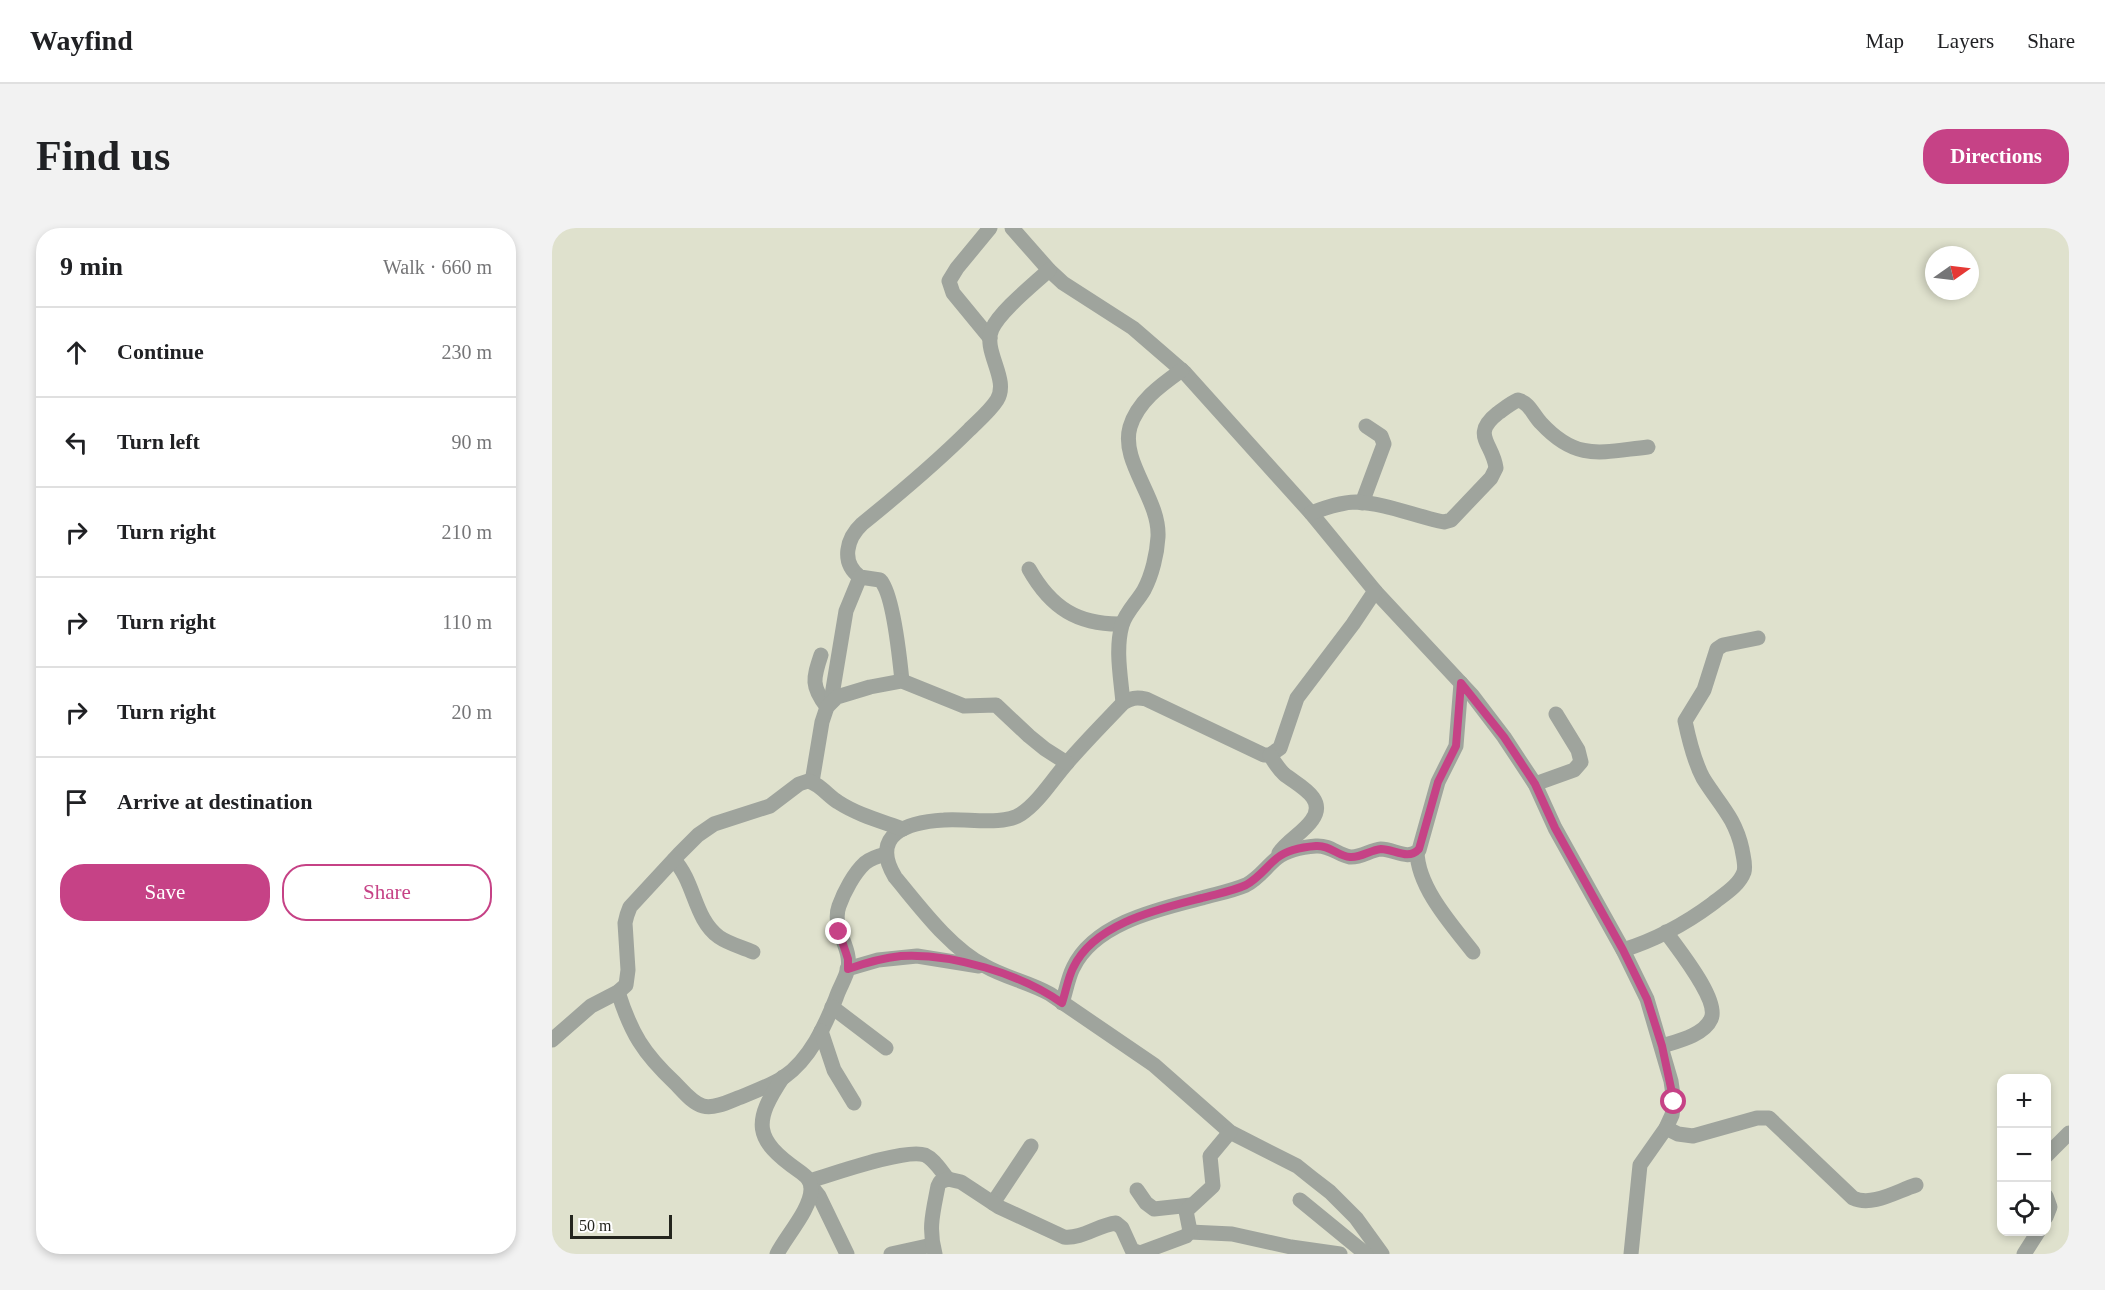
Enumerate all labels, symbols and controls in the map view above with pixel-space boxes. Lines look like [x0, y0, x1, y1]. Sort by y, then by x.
text: Wayfind [30, 25, 133, 56]
text: Map [1866, 29, 1904, 53]
text: Layers [1937, 29, 1994, 53]
text: Share [2027, 29, 2075, 53]
button: Directions [1923, 129, 2069, 184]
text: Find us [36, 133, 170, 179]
north arrow [1925, 246, 1979, 300]
text: 9 min [60, 252, 123, 281]
text: Walk · 660 m [383, 256, 492, 278]
icon: ahead [60, 336, 93, 369]
text: Continue [117, 339, 204, 364]
text: 230 m [441, 341, 492, 363]
icon: left [60, 426, 93, 459]
text: Turn left [117, 429, 200, 454]
text: 90 m [451, 431, 492, 453]
icon: right [60, 516, 93, 549]
text: Turn right [117, 519, 216, 544]
text: 210 m [441, 521, 492, 543]
icon: right [60, 606, 93, 639]
text: Turn right [117, 609, 216, 634]
text: 110 m [442, 611, 492, 633]
icon: right [60, 696, 93, 729]
text: Turn right [117, 699, 216, 724]
text: 20 m [451, 701, 492, 723]
icon: arrive [60, 786, 93, 819]
text: Arrive at destination [117, 789, 313, 814]
button: Save [60, 864, 270, 921]
button: Share [282, 864, 492, 921]
route end [825, 918, 851, 944]
map controls [1997, 1074, 2051, 1236]
button: + [1997, 1074, 2051, 1128]
route start [1660, 1088, 1686, 1114]
button: − [1997, 1128, 2051, 1182]
button: locate [1997, 1182, 2051, 1236]
scale bar [570, 1212, 672, 1240]
text: 50 m [579, 1217, 611, 1234]

